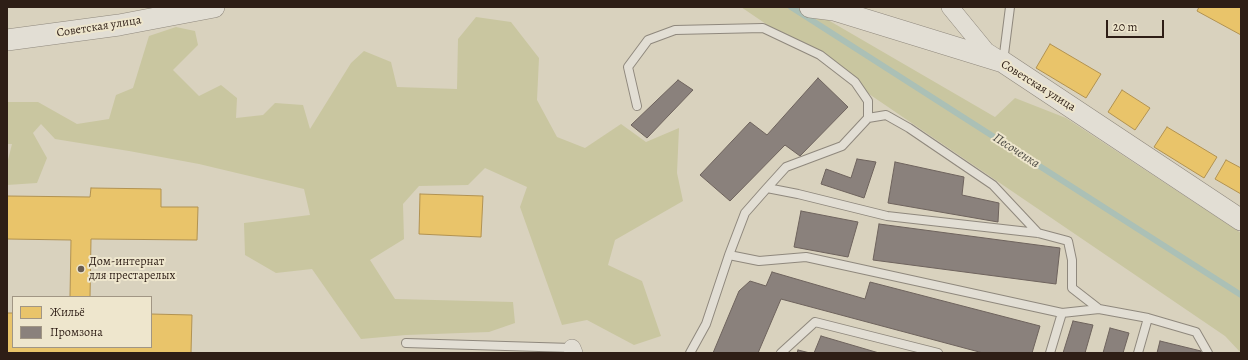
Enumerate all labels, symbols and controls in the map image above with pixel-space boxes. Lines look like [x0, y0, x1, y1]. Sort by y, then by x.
scale bar [1108, 12, 1166, 38]
street label: Советская улица [56, 13, 142, 41]
text: 20 m [1113, 19, 1137, 35]
street label: Советская улица [998, 57, 1078, 115]
water label: Песоченка [990, 130, 1042, 172]
place label: Дом-интернат для престарелых [89, 255, 175, 283]
marker: Дом-интернат для престарелых [76, 264, 86, 274]
legend [12, 296, 152, 348]
text: Жильё [50, 304, 85, 320]
text: Промзона [50, 324, 103, 340]

